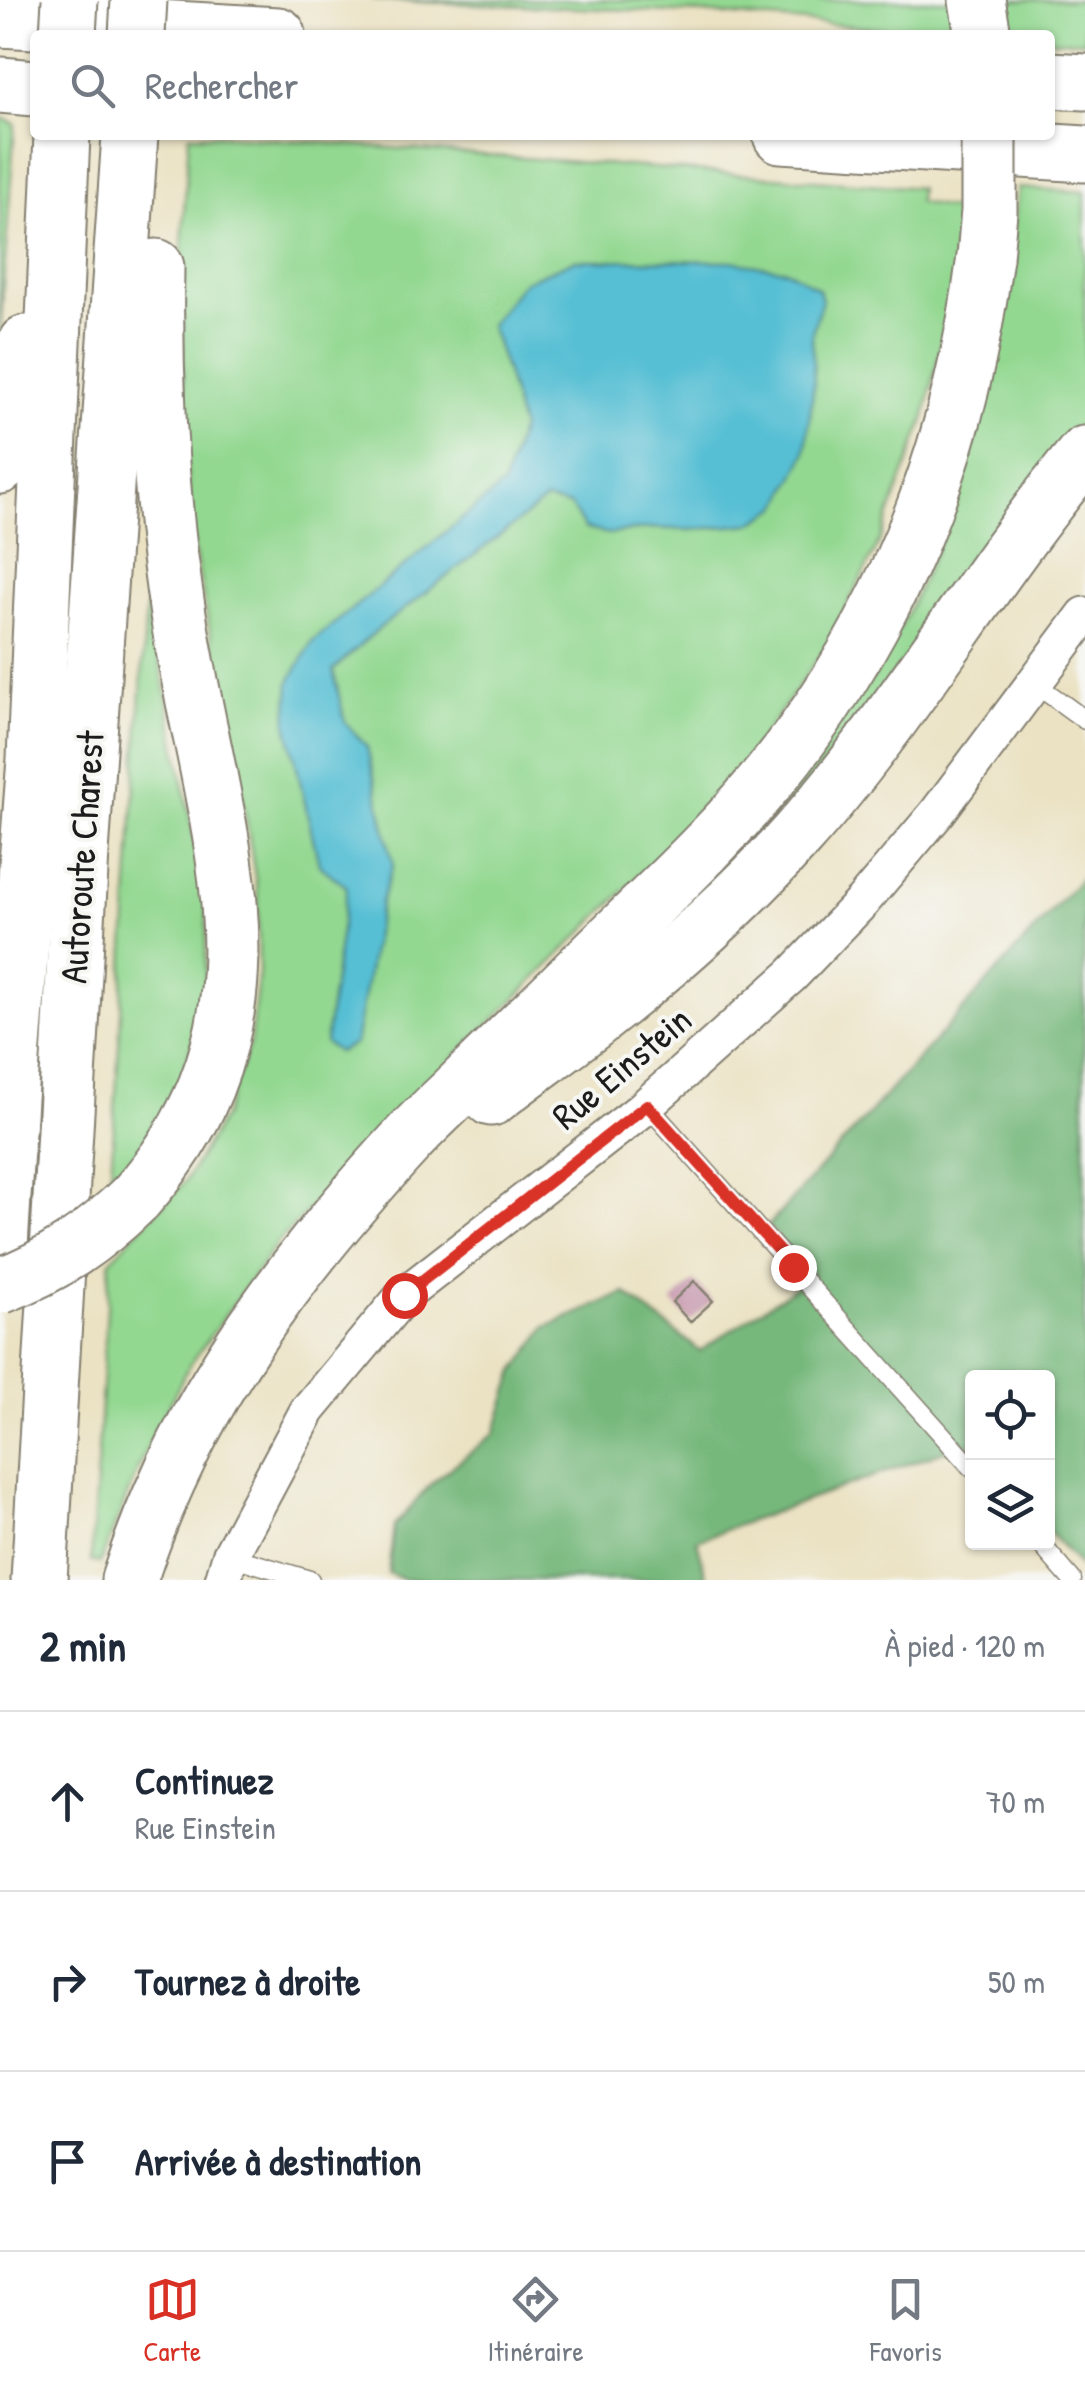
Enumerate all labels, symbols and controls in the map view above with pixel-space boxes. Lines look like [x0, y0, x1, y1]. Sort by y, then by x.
search box [30, 30, 1055, 140]
icon: search [65, 58, 120, 113]
text: Rechercher [145, 59, 298, 111]
street label: Autoroute Charest [46, 728, 116, 985]
street label: Rue Einstein [540, 993, 702, 1141]
route end [771, 1245, 817, 1291]
route start [382, 1273, 428, 1319]
map controls [965, 1370, 1055, 1550]
button: locate [965, 1370, 1055, 1460]
button: layers [965, 1460, 1055, 1550]
text: 2 min [40, 1617, 126, 1674]
text: À pied · 120 m [885, 1624, 1045, 1667]
text: Continuez [135, 1754, 274, 1806]
icon: ahead [40, 1774, 95, 1829]
text: 70 m [986, 1780, 1045, 1823]
text: Rue Einstein [135, 1806, 276, 1849]
icon: right [40, 1954, 95, 2009]
text: Tournez à droite [135, 1955, 360, 2007]
text: 50 m [988, 1960, 1045, 2003]
icon: arrive [40, 2134, 95, 2189]
text: Arrivée à destination [135, 2135, 421, 2187]
tab: Carte [143, 2272, 201, 2370]
tab: Itinéraire [487, 2272, 584, 2370]
tab: Favoris [870, 2272, 942, 2370]

